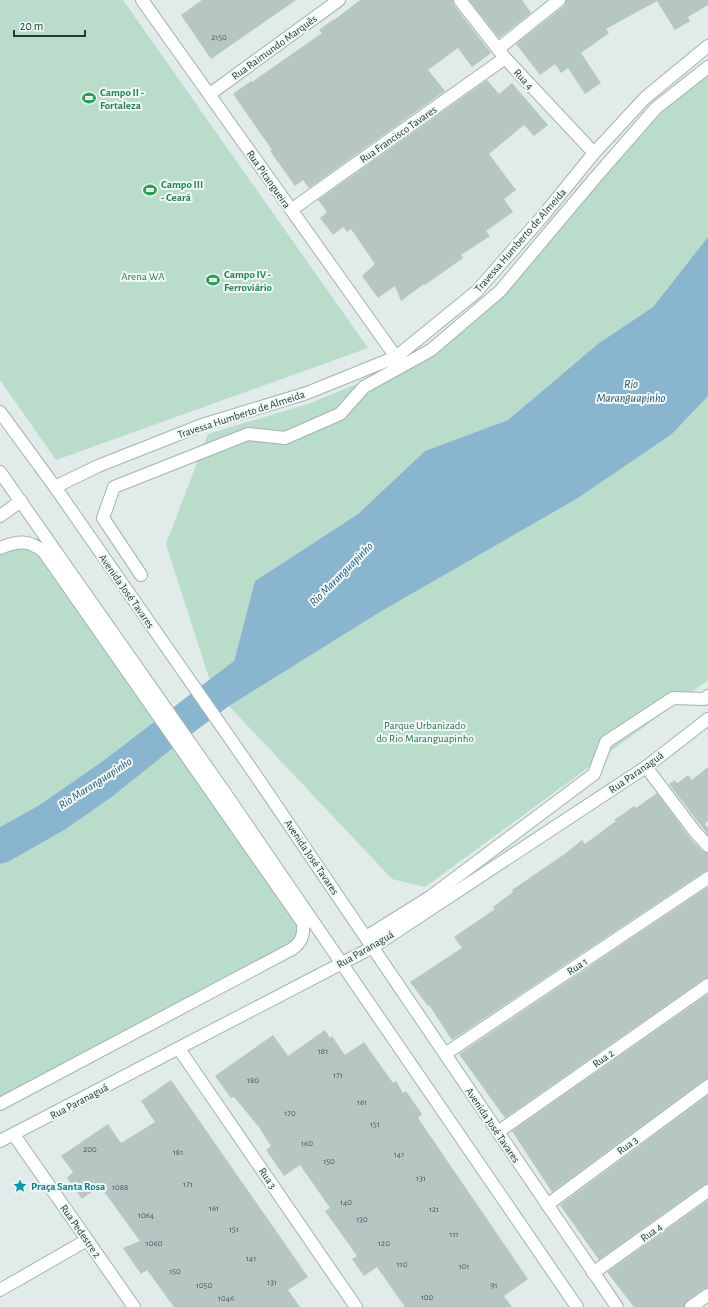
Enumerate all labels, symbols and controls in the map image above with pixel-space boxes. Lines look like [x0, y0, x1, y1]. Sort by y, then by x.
scale bar [14, 12, 85, 38]
street label: Rua Raimundo Marquês [230, 13, 319, 82]
text: 20 m [20, 20, 43, 32]
house number: 2150 [211, 33, 227, 42]
street label: Rua 4 [512, 67, 536, 92]
place label: Campo II - Fortaleza [100, 87, 145, 111]
sports icon: Campo II - Fortaleza [81, 90, 97, 106]
street label: Rua Francisco Tavares [358, 104, 439, 165]
street label: Rua Pitangueira [245, 148, 293, 210]
place label: Campo III - Ceará [161, 179, 203, 203]
sports icon: Campo III - Ceará [142, 182, 158, 198]
street label: Travessa Humberto de Almeida [473, 186, 568, 294]
place label: Campo IV - Ferroviário [224, 269, 273, 293]
park label: Arena WA [121, 271, 165, 282]
sports icon: Campo IV - Ferroviário [205, 272, 221, 288]
water label: Rio Maranguapinho [596, 378, 666, 405]
street label: Travessa Humberto de Almeida [176, 389, 306, 440]
water label: Rio Maranguapinho [307, 540, 376, 609]
street label: Avenida José Tavares [97, 552, 156, 630]
park label: Parque Urbanizado do Rio Maranguapinho [376, 720, 474, 744]
street label: Rua Paranaguá [607, 750, 666, 795]
water label: Rio Maranguapinho [56, 755, 134, 812]
street label: Avenida José Tavares [282, 818, 341, 897]
street label: Rua Paranaguá [335, 929, 396, 970]
street label: Rua 1 [565, 956, 590, 977]
house number: 181 [318, 1047, 328, 1056]
street label: Rua 2 [591, 1047, 616, 1070]
house number: 171 [333, 1071, 343, 1080]
house number: 180 [247, 1076, 259, 1085]
street label: Rua Paranaguá [48, 1082, 110, 1121]
street label: Avenida José Tavares [463, 1086, 522, 1165]
house number: 161 [357, 1098, 367, 1107]
house number: 170 [284, 1109, 296, 1118]
house number: 151 [370, 1120, 380, 1129]
street label: Rua 3 [615, 1134, 640, 1157]
house number: 160 [301, 1139, 313, 1148]
house number: 200 [83, 1145, 97, 1154]
house number: 181 [173, 1148, 183, 1157]
house number: 141 [394, 1150, 404, 1159]
house number: 150 [323, 1157, 335, 1166]
street label: Rua 3 [257, 1166, 279, 1191]
house number: 131 [416, 1174, 426, 1183]
place icon: Praça Santa Rosa [12, 1178, 28, 1194]
house number: 171 [183, 1180, 193, 1189]
place label: Praça Santa Rosa [31, 1181, 106, 1192]
house number: 1088 [112, 1183, 128, 1192]
house number: 140 [340, 1198, 352, 1207]
street label: Rua Pedestre 2 [58, 1203, 103, 1260]
house number: 161 [209, 1204, 219, 1213]
house number: 121 [429, 1205, 439, 1214]
house number: 1064 [138, 1211, 155, 1220]
house number: 130 [356, 1215, 368, 1224]
street label: Rua 4 [638, 1221, 664, 1244]
house number: 151 [229, 1225, 239, 1234]
house number: 111 [449, 1230, 459, 1239]
house number: 1060 [146, 1239, 163, 1248]
house number: 120 [378, 1239, 390, 1248]
house number: 141 [246, 1254, 256, 1263]
house number: 110 [397, 1260, 408, 1269]
house number: 101 [459, 1262, 469, 1271]
house number: 150 [169, 1267, 181, 1276]
house number: 131 [267, 1278, 277, 1287]
house number: 1050 [196, 1281, 212, 1290]
house number: 91 [490, 1281, 498, 1290]
house number: 100 [421, 1293, 434, 1302]
house number: 1046 [218, 1294, 234, 1303]

